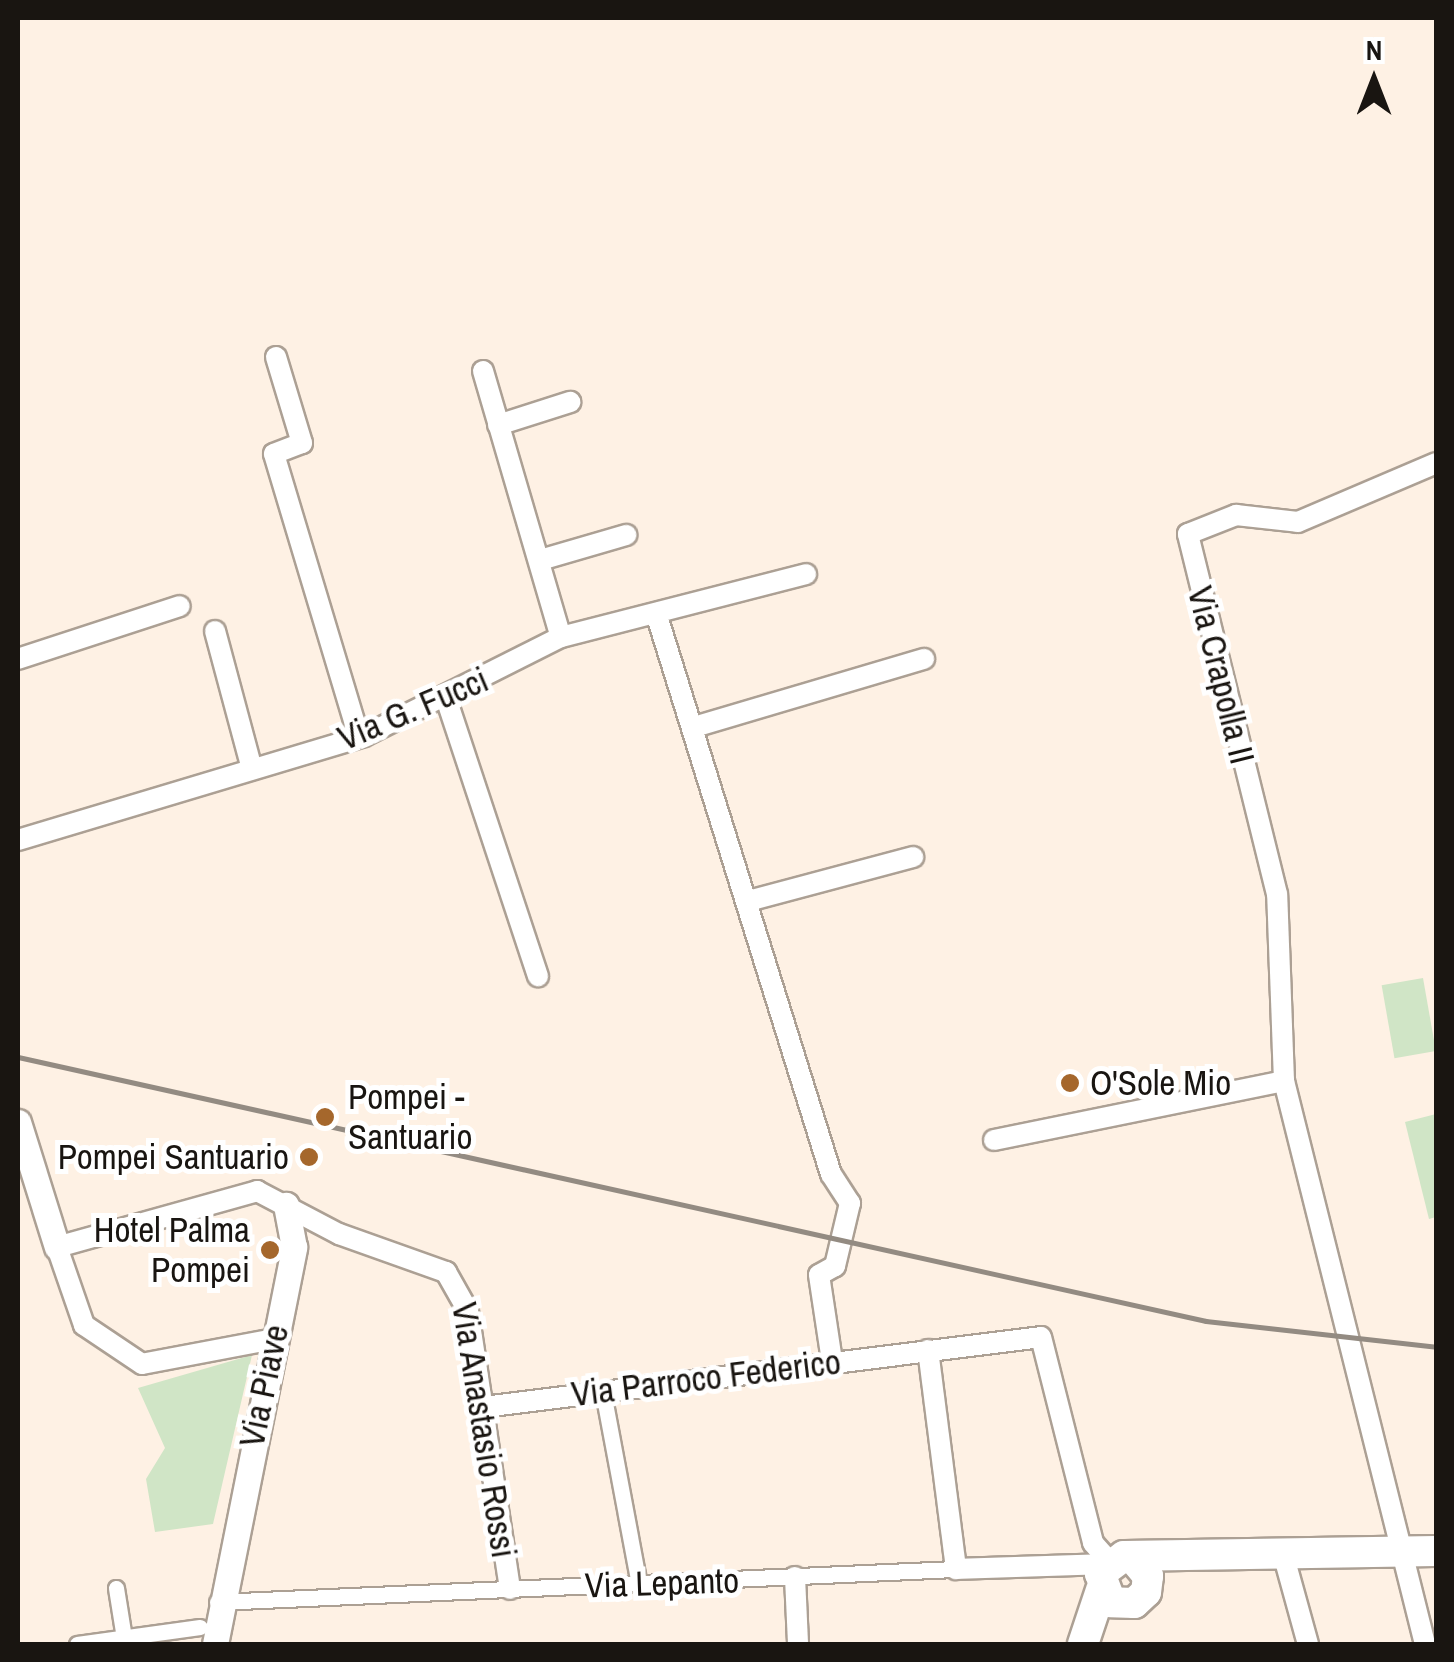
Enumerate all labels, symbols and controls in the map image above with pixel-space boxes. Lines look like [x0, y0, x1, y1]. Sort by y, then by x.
north arrow [1324, 30, 1424, 130]
text: N [1366, 31, 1382, 69]
street label: Via Crapolla II [1179, 582, 1263, 768]
street label: Via G. Fucci [332, 659, 494, 759]
place label: O'Sole Mio [1090, 1062, 1231, 1104]
marker: O'Sole Mio [1059, 1072, 1081, 1094]
place label: Pompei - Santuario [348, 1076, 472, 1158]
marker: Pompei - Santuario [312, 1104, 338, 1130]
place label: Pompei Santuario [58, 1136, 289, 1178]
marker: Pompei Santuario [298, 1146, 320, 1168]
place label: Hotel Palma Pompei [94, 1209, 250, 1291]
marker: Hotel Palma Pompei [259, 1239, 281, 1261]
street label: Via Anastasio Rossi [443, 1299, 525, 1561]
street label: Via Piave [231, 1321, 297, 1451]
street label: Via Parroco Federico [569, 1341, 843, 1415]
street label: Via Lepanto [584, 1559, 740, 1607]

